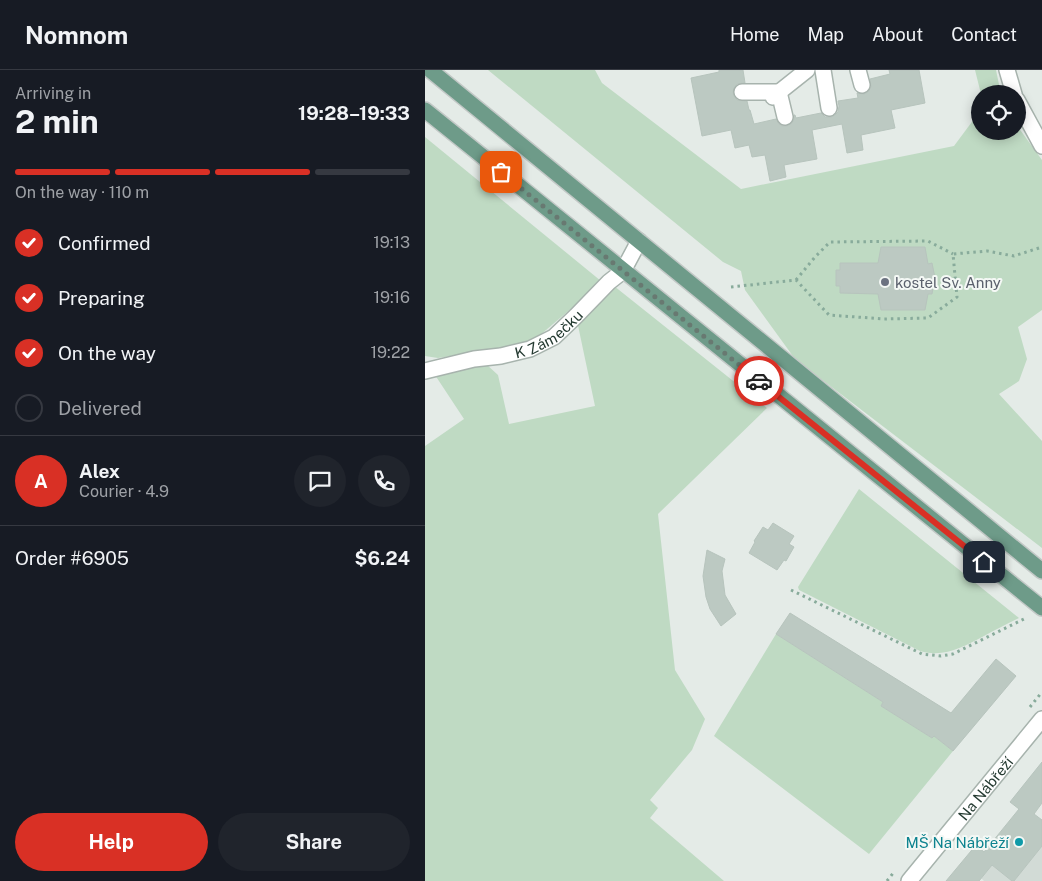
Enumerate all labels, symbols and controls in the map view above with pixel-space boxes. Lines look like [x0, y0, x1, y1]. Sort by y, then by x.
text: Nomnom [25, 21, 128, 49]
text: Home [730, 24, 780, 45]
text: Map [808, 24, 844, 45]
text: About [872, 24, 923, 45]
text: Contact [951, 24, 1017, 45]
text: Arriving in [15, 84, 91, 103]
map controls [971, 85, 1026, 140]
button: locate [971, 85, 1026, 140]
text: 19:28–19:33 [298, 102, 410, 124]
text: 2 min [15, 103, 99, 140]
pin [480, 151, 522, 193]
icon: bag [487, 158, 515, 186]
text: On the way · 110 m [15, 183, 149, 202]
icon: check [15, 229, 43, 257]
text: Confirmed [58, 232, 151, 254]
text: 19:13 [373, 233, 410, 252]
place label: kostel Sv. Anny [895, 274, 1001, 291]
marker: kostel Sv. Anny [879, 276, 891, 288]
icon: check [15, 284, 43, 312]
text: Preparing [58, 287, 145, 309]
text: 19:16 [373, 288, 410, 307]
street label: K Zámečku [513, 306, 586, 361]
icon: check [15, 339, 43, 367]
text: On the way [58, 342, 156, 364]
text: 19:22 [370, 343, 410, 362]
courier [734, 356, 784, 406]
icon: car [745, 367, 773, 395]
text: Delivered [58, 397, 142, 419]
button: chat [294, 455, 346, 507]
button: phone [358, 455, 410, 507]
text: Alex [79, 460, 120, 482]
text: A [34, 470, 48, 492]
text: Courier · 4.9 [79, 482, 169, 501]
pin [963, 541, 1005, 583]
text: Order #6905 [15, 547, 129, 569]
text: $6.24 [354, 547, 410, 569]
icon: home [970, 548, 998, 576]
street label: Na Nábřeží [954, 753, 1016, 823]
button: Help [15, 813, 208, 871]
button: Share [218, 813, 410, 871]
place label: MŠ Na Nábřeží [905, 834, 1009, 851]
marker: MŠ Na Nábřeží [1013, 836, 1025, 848]

